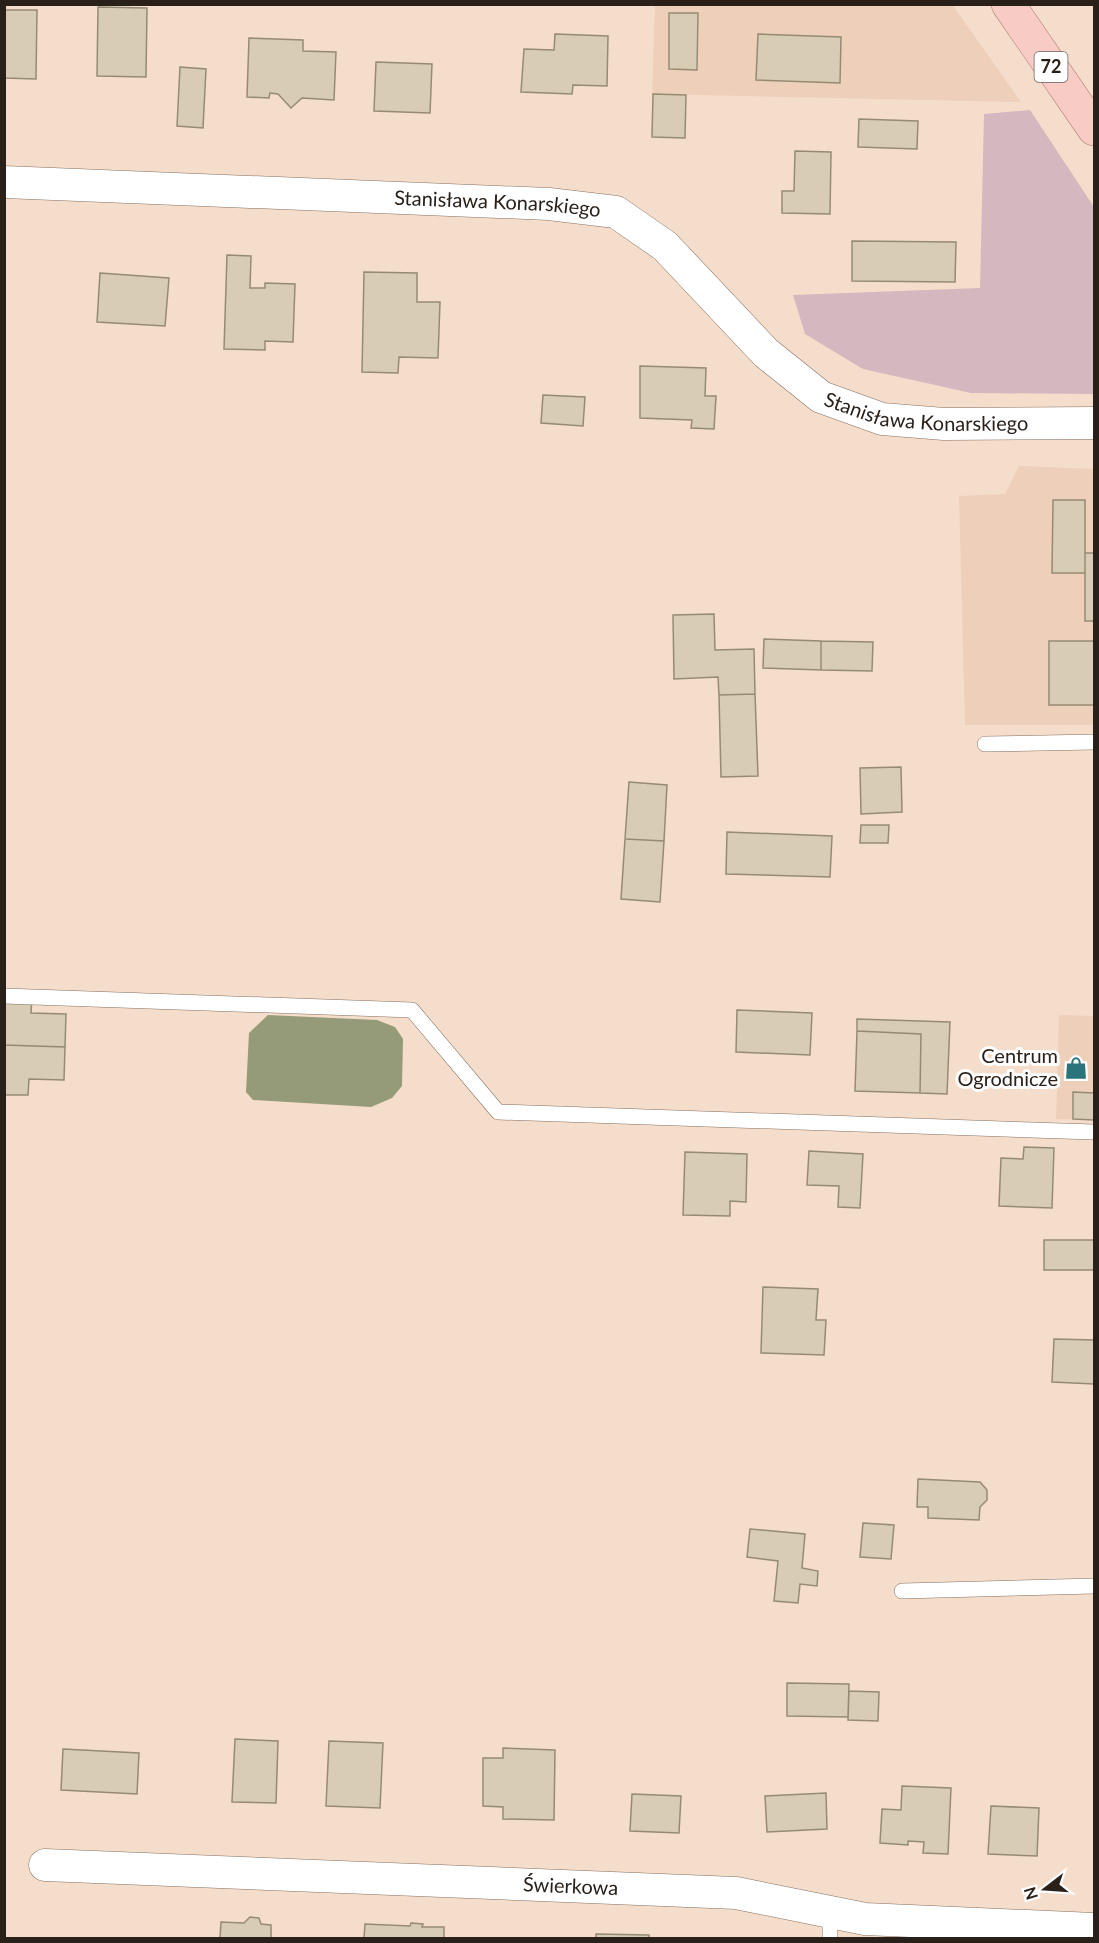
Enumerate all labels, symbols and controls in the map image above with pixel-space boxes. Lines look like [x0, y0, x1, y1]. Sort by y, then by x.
road number: 72 [1034, 52, 1068, 82]
street label: Stanisława Konarskiego [394, 185, 602, 221]
street label: Stanisława Konarskiego [821, 386, 1028, 435]
place label: Centrum Ogrodnicze [957, 1043, 1058, 1090]
shop icon: Centrum Ogrodnicze [1063, 1055, 1089, 1081]
north arrow [1015, 1859, 1075, 1919]
street label: Świerkowa [523, 1871, 619, 1899]
text: N [1019, 1885, 1041, 1902]

